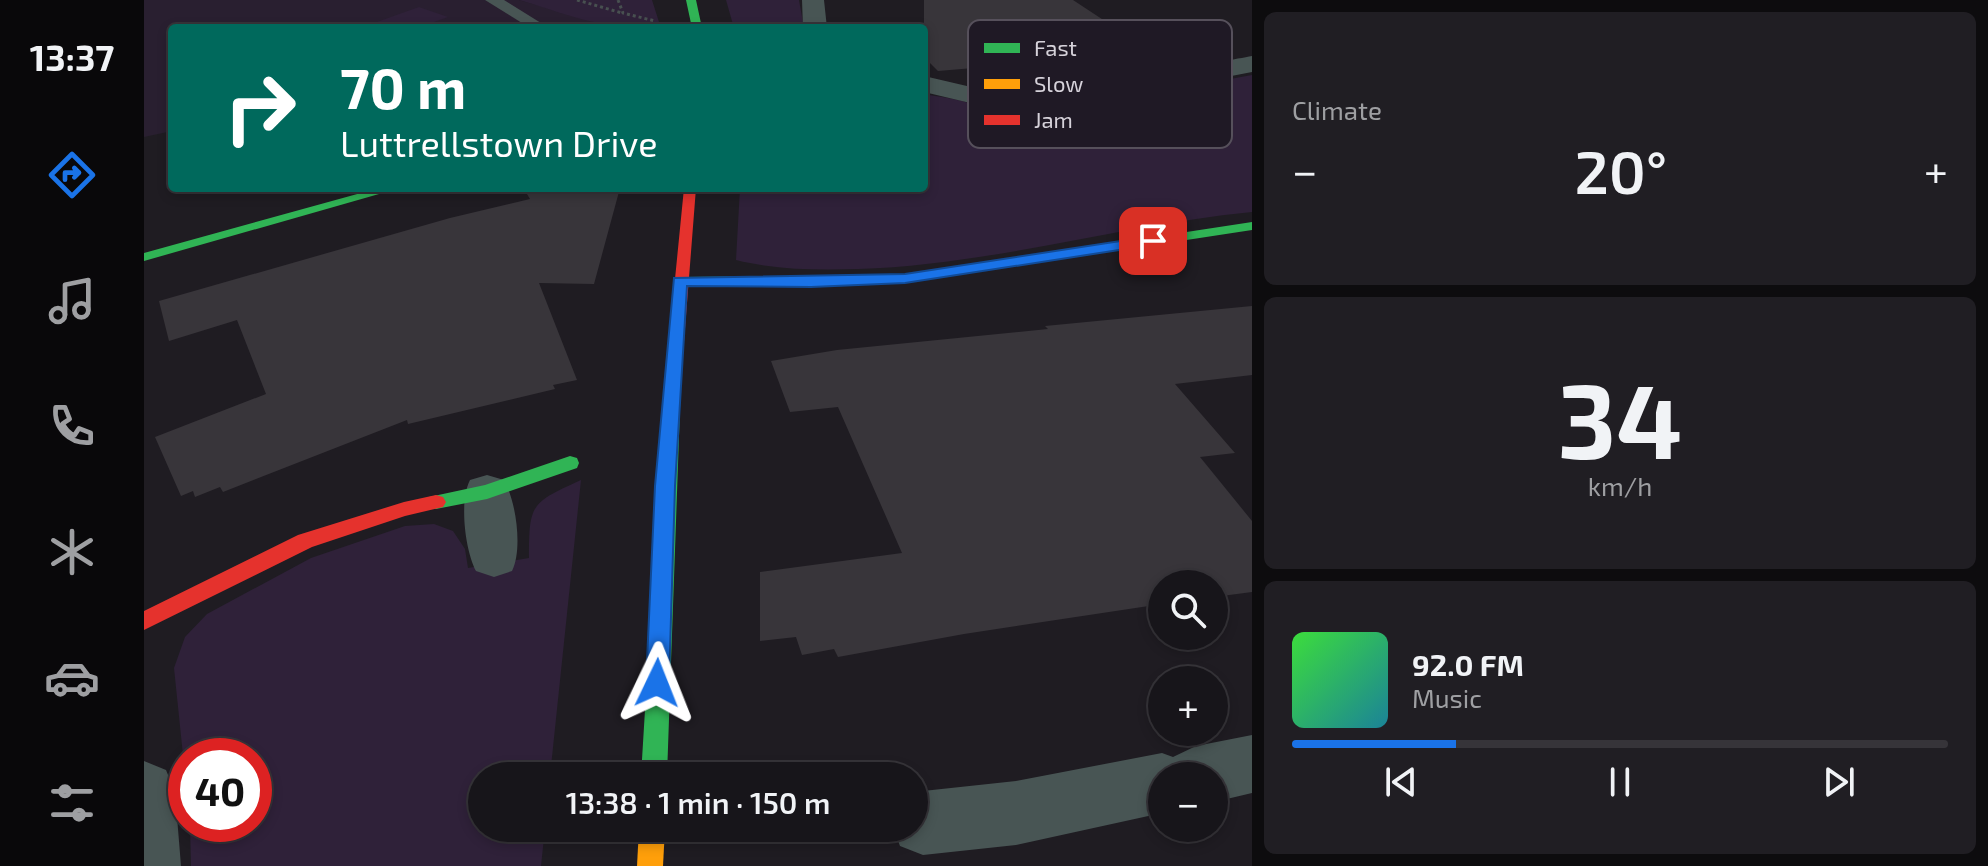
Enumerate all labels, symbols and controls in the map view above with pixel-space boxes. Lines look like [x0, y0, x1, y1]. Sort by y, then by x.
legend [968, 20, 1232, 148]
text: Fast [1034, 34, 1077, 60]
text: 13:37 [30, 35, 114, 78]
text: 70 m [340, 53, 466, 120]
icon: right [208, 56, 312, 160]
text: Slow [1034, 70, 1083, 96]
text: Climate [1292, 94, 1382, 125]
text: Jam [1034, 106, 1073, 132]
text: Luttrellstown Drive [340, 121, 658, 164]
text: 20° [1574, 134, 1667, 206]
text: − [1292, 143, 1318, 196]
text: + [1924, 143, 1948, 196]
icon: directions [44, 147, 100, 203]
pin [1119, 207, 1187, 275]
icon: arrive [1131, 219, 1175, 263]
icon: music [44, 273, 100, 329]
text: 34 [1557, 355, 1683, 480]
icon: phone [44, 398, 100, 454]
text: km/h [1588, 470, 1652, 501]
icon: climate [44, 524, 100, 580]
map controls [1148, 570, 1228, 842]
button: search [1148, 570, 1228, 650]
position arrow [615, 641, 699, 725]
text: 92.0 FM [1412, 646, 1524, 682]
icon: car [44, 650, 100, 706]
button: + [1148, 666, 1228, 746]
text: Music [1412, 682, 1482, 713]
speed limit sign: 40 [168, 738, 272, 842]
icon: previous [1379, 760, 1423, 804]
icon: pause [1598, 760, 1642, 804]
icon: next [1817, 760, 1861, 804]
button: − [1148, 762, 1228, 842]
icon: filters [44, 775, 100, 831]
text: 13:38 · 1 min · 150 m [566, 784, 830, 820]

